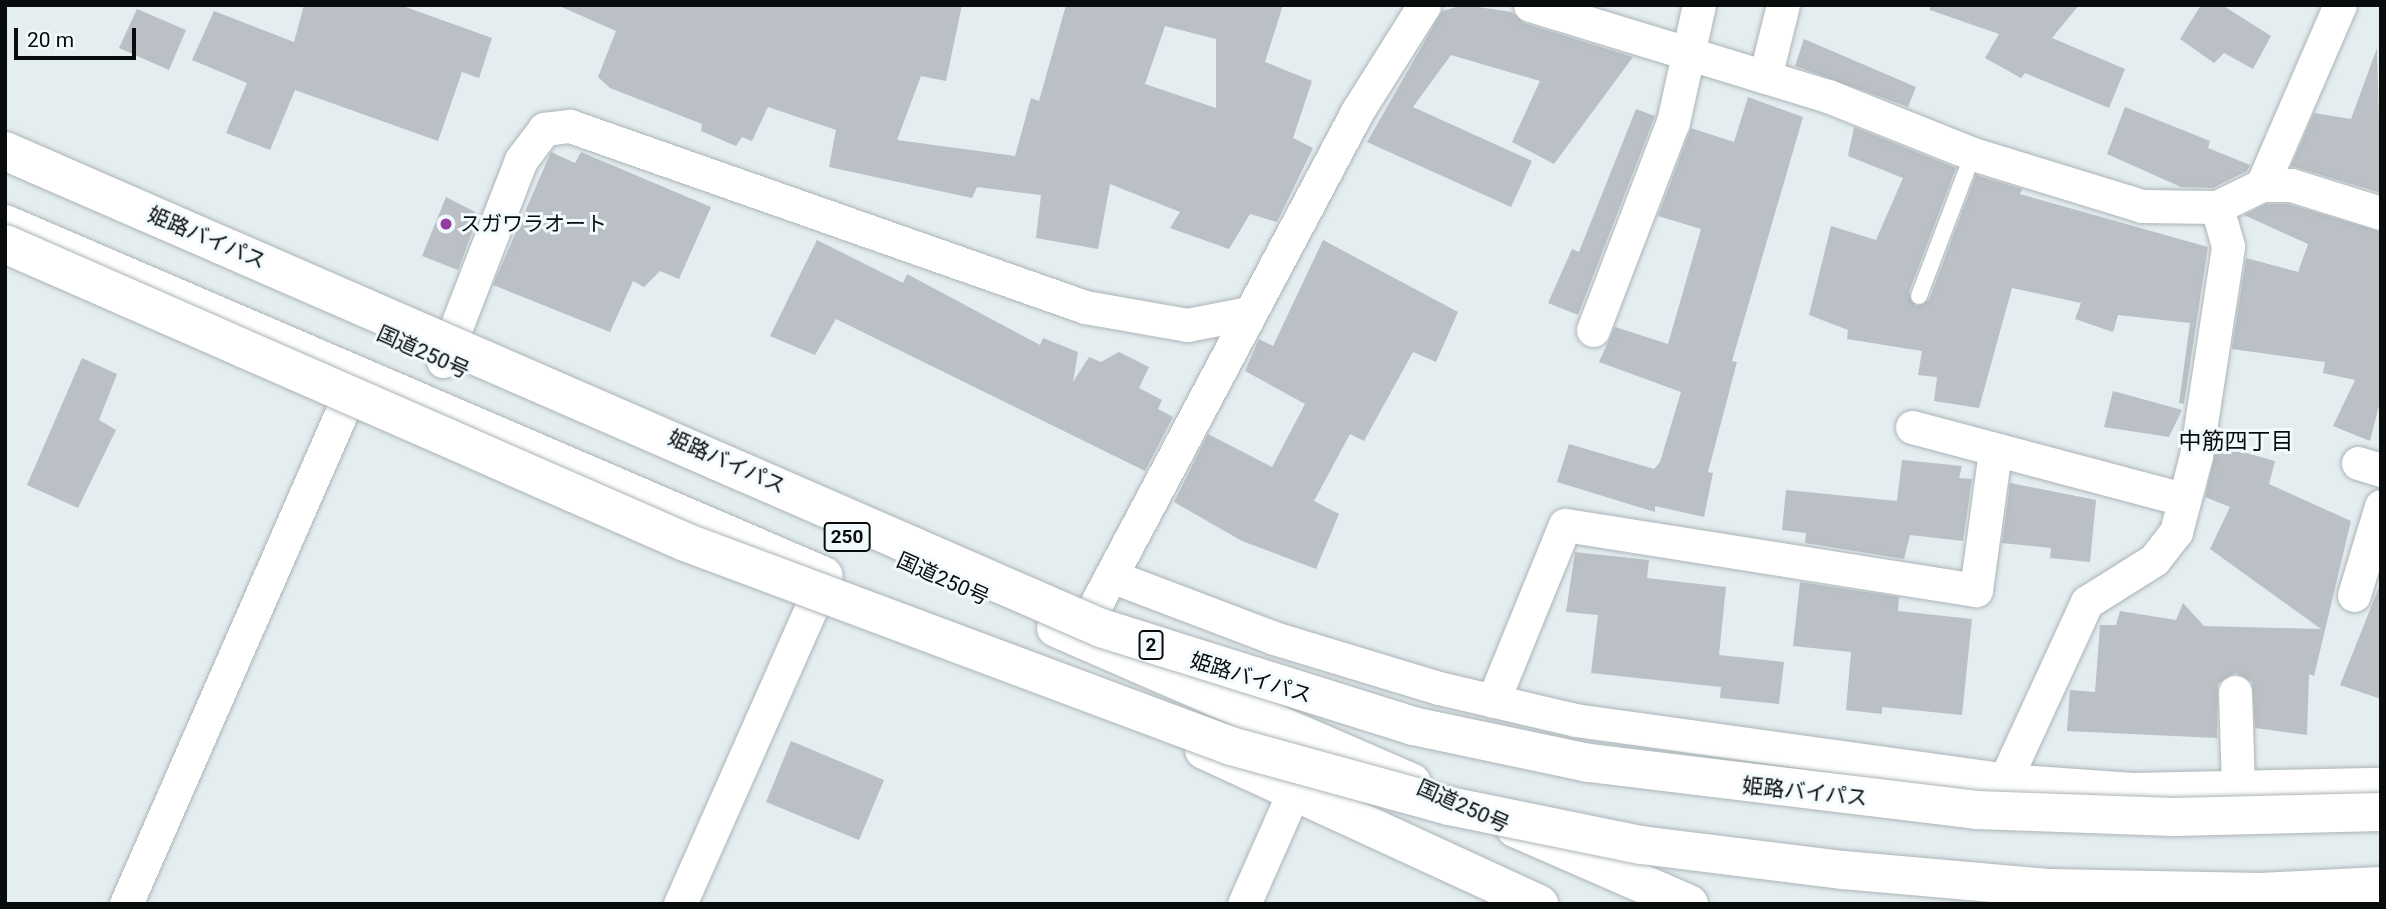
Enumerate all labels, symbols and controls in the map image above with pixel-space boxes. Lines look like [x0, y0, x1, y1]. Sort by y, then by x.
scale bar [18, 14, 140, 58]
text: 20 m [27, 28, 74, 52]
street label: 姫路バイパス [144, 202, 270, 274]
place label: スガワラオート [460, 211, 607, 237]
marker: スガワラオート [438, 216, 454, 232]
street label: 国道250号 [373, 320, 473, 384]
street label: 姫路バイパス [664, 425, 790, 499]
district label: 中筋四丁目 [2179, 428, 2293, 456]
road number: 250 [822, 522, 872, 552]
street label: 国道250号 [893, 547, 993, 611]
road number: 2 [1137, 630, 1165, 660]
street label: 姫路バイパス [1187, 648, 1315, 708]
street label: 姫路バイパス [1741, 773, 1869, 811]
street label: 国道250号 [1413, 774, 1513, 838]

